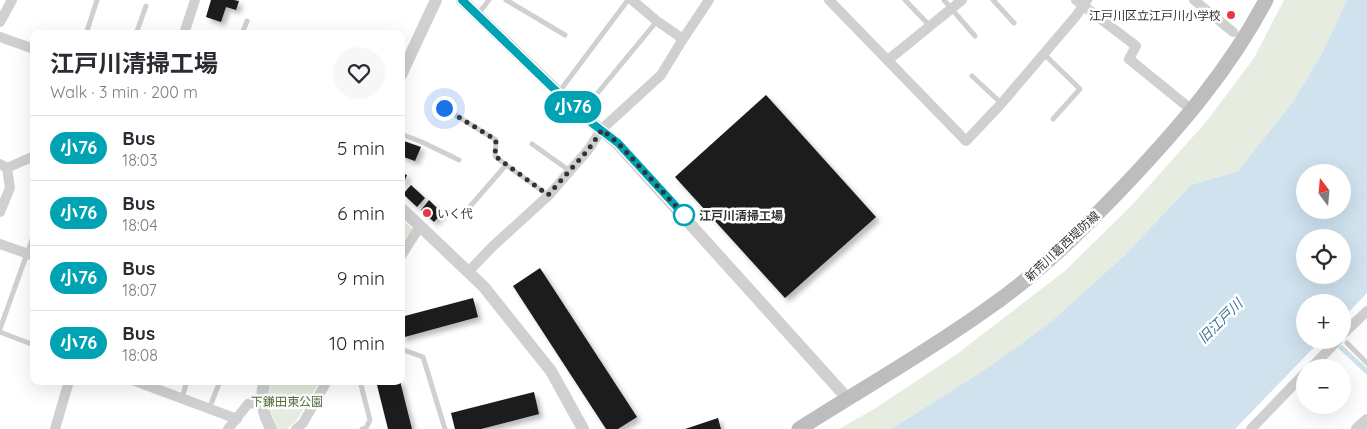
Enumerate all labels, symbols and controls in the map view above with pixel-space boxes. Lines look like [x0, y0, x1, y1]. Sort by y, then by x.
place label: 江戸川区立江戸川小学校 [1089, 8, 1221, 23]
marker: 江戸川区立江戸川小学校 [1225, 9, 1237, 21]
button: heart [333, 47, 385, 99]
text: 江戸川清掃工場 [50, 48, 218, 78]
text: Walk · 3 min · 200 m [50, 82, 198, 102]
line badge: 小76 [544, 91, 602, 123]
text: 小76 [554, 95, 592, 118]
your location [432, 96, 457, 121]
text: Bus [122, 126, 155, 150]
text: 小76 [60, 136, 97, 159]
text: 5 min [337, 136, 385, 160]
text: 18:03 [122, 150, 158, 170]
north arrow [1296, 164, 1351, 219]
map controls [1296, 164, 1351, 414]
text: Bus [122, 191, 155, 215]
text: 小76 [60, 201, 97, 224]
text: 6 min [337, 201, 385, 225]
marker: 江戸川清掃工場 [673, 204, 695, 226]
place label: いく代 [437, 206, 473, 221]
marker: いく代 [421, 207, 433, 219]
place label: 江戸川清掃工場 [699, 208, 783, 223]
street label: 新荒川葛西堤防線 [1022, 208, 1102, 284]
text: 18:04 [122, 215, 158, 235]
button: locate [1296, 229, 1351, 284]
text: Bus [122, 256, 155, 280]
text: 小76 [60, 266, 97, 289]
text: 9 min [337, 266, 385, 290]
text: 18:07 [122, 280, 157, 300]
water label: 旧江戸川 [1194, 293, 1248, 347]
button: + [1296, 294, 1351, 349]
text: Bus [122, 321, 155, 345]
text: 小76 [60, 331, 97, 354]
text: 10 min [329, 331, 385, 355]
text: 18:08 [122, 345, 158, 365]
button: − [1296, 359, 1351, 414]
park label: 下鎌田東公園 [251, 394, 323, 409]

